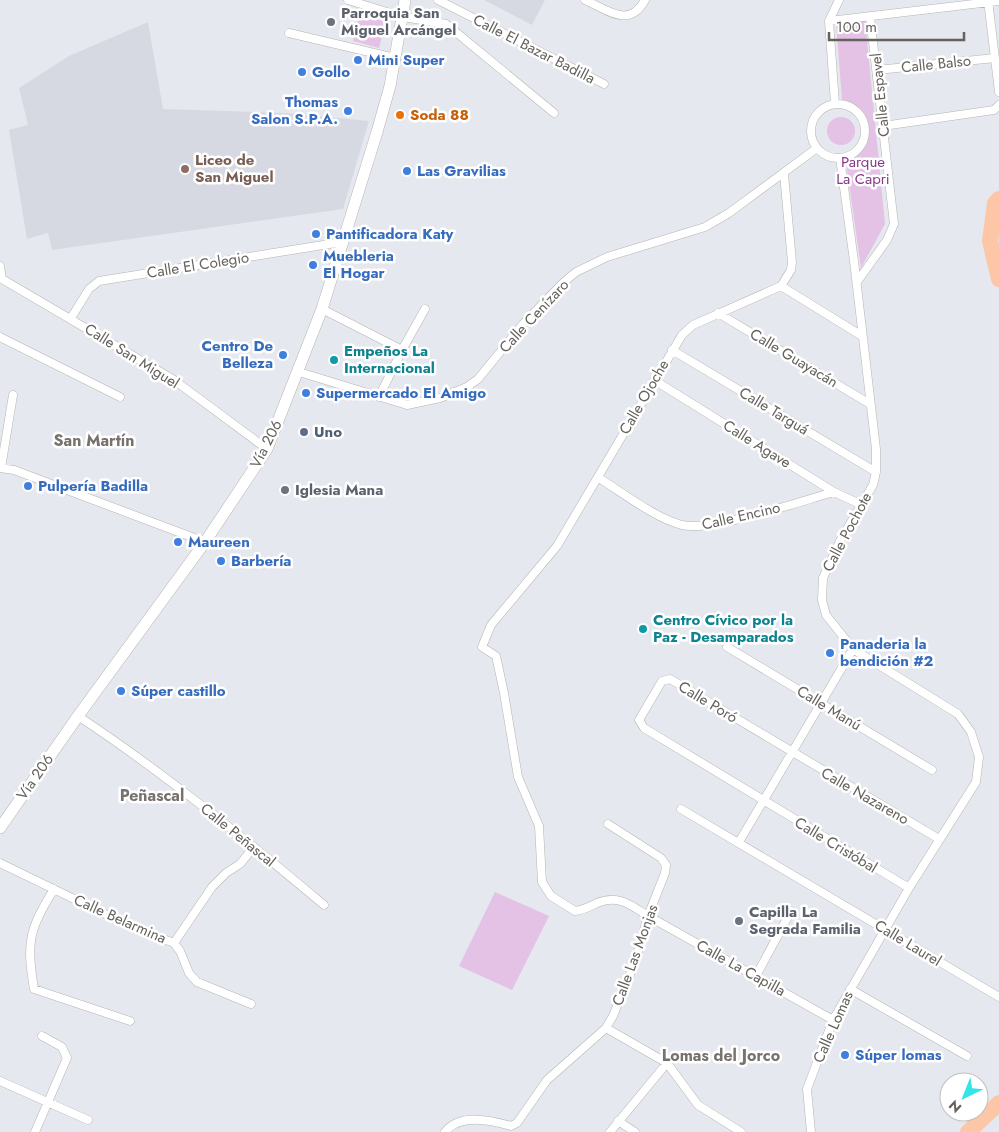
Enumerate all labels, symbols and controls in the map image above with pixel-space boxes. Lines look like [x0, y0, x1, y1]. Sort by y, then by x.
place label: Parroquia San Miguel Arcángel [341, 2, 456, 41]
street label: Calle El Bazar Badilla [469, 9, 599, 89]
scale bar [829, 10, 964, 42]
marker: Parroquia San Miguel Arcángel [325, 16, 337, 28]
text: 100 m [836, 16, 877, 38]
place label: Mini Super [368, 49, 446, 71]
street label: Calle Balso [900, 49, 972, 79]
street label: Calle Espavel [865, 52, 895, 138]
marker: Mini Super [352, 54, 364, 66]
place label: Gollo [312, 61, 350, 83]
marker: Gollo [296, 66, 308, 78]
place label: Thomas Salon S.P.A. [251, 91, 338, 130]
place label: Soda 88 [410, 104, 469, 126]
marker: Thomas Salon S.P.A. [342, 105, 354, 117]
marker: Soda 88 [394, 109, 406, 121]
place label: Liceo de San Miguel [195, 149, 274, 188]
park label: Parque La Capri [836, 151, 890, 190]
place label: Las Gravilias [417, 160, 506, 182]
marker: Liceo de San Miguel [179, 163, 191, 175]
marker: Las Gravilias [401, 165, 413, 177]
place label: Pantificadora Katy [326, 223, 454, 245]
marker: Pantificadora Katy [310, 228, 322, 240]
place label: Muebleria El Hogar [323, 245, 394, 284]
street label: Calle El Colegio [145, 246, 251, 284]
marker: Muebleria El Hogar [307, 259, 319, 271]
street label: Calle Cenízaro [494, 274, 574, 358]
street label: Calle San Miguel [80, 318, 184, 394]
street label: Calle Guayacán [746, 323, 842, 393]
place label: Centro De Belleza [202, 335, 273, 374]
place label: Empeños La Internacional [344, 340, 435, 379]
marker: Centro De Belleza [277, 349, 289, 361]
marker: Empeños La Internacional [328, 354, 340, 366]
street label: Calle Ojoche [614, 355, 674, 439]
place label: Supermercado El Amigo [316, 382, 486, 404]
street label: Calle Targuá [735, 382, 813, 440]
marker: Supermercado El Amigo [300, 387, 312, 399]
street label: Calle Agave [719, 414, 795, 474]
street label: Vía 206 [244, 416, 288, 472]
place label: Uno [314, 421, 342, 443]
marker: Uno [298, 426, 310, 438]
district label: San Martín [54, 429, 134, 452]
place label: Pulpería Badilla [38, 475, 148, 497]
place label: Iglesia Mana [295, 479, 383, 501]
marker: Pulpería Badilla [22, 480, 34, 492]
marker: Iglesia Mana [279, 484, 291, 496]
street label: Calle Pochote [817, 488, 877, 576]
street label: Calle Encino [700, 496, 782, 536]
place label: Maureen [188, 531, 250, 553]
marker: Maureen [172, 536, 184, 548]
place label: Barbería [231, 550, 291, 572]
marker: Barbería [215, 555, 227, 567]
place label: Centro Cívico por la Paz - Desamparados [653, 609, 794, 648]
marker: Centro Cívico por la Paz - Desamparados [637, 623, 649, 635]
place label: Panaderia la bendición #2 [840, 633, 933, 672]
marker: Panaderia la bendición #2 [824, 647, 836, 659]
street label: Calle Poró [674, 676, 742, 728]
place label: Súper castillo [131, 680, 226, 702]
street label: Calle Manú [793, 680, 865, 736]
marker: Súper castillo [115, 685, 127, 697]
street label: Vía 206 [11, 750, 59, 804]
street label: Calle Nazareno [817, 762, 913, 830]
district label: Peñascal [120, 784, 184, 807]
street label: Calle Peñascal [196, 798, 280, 872]
street label: Calle Cristóbal [790, 812, 882, 878]
street label: Calle Belarmina [70, 889, 170, 949]
street label: Calle Las Monjas [606, 901, 664, 1009]
place label: Capilla La Segrada Familia [749, 901, 861, 940]
street label: Calle Laurel [870, 914, 946, 972]
marker: Capilla La Segrada Familia [733, 915, 745, 927]
street label: Calle La Capilla [692, 934, 790, 1002]
street label: Calle Lomas [807, 988, 859, 1066]
district label: Lomas del Jorco [662, 1044, 780, 1067]
place label: Súper lomas [855, 1044, 942, 1066]
marker: Súper lomas [839, 1049, 851, 1061]
north arrow [939, 1072, 989, 1122]
text: N [944, 1095, 966, 1118]

